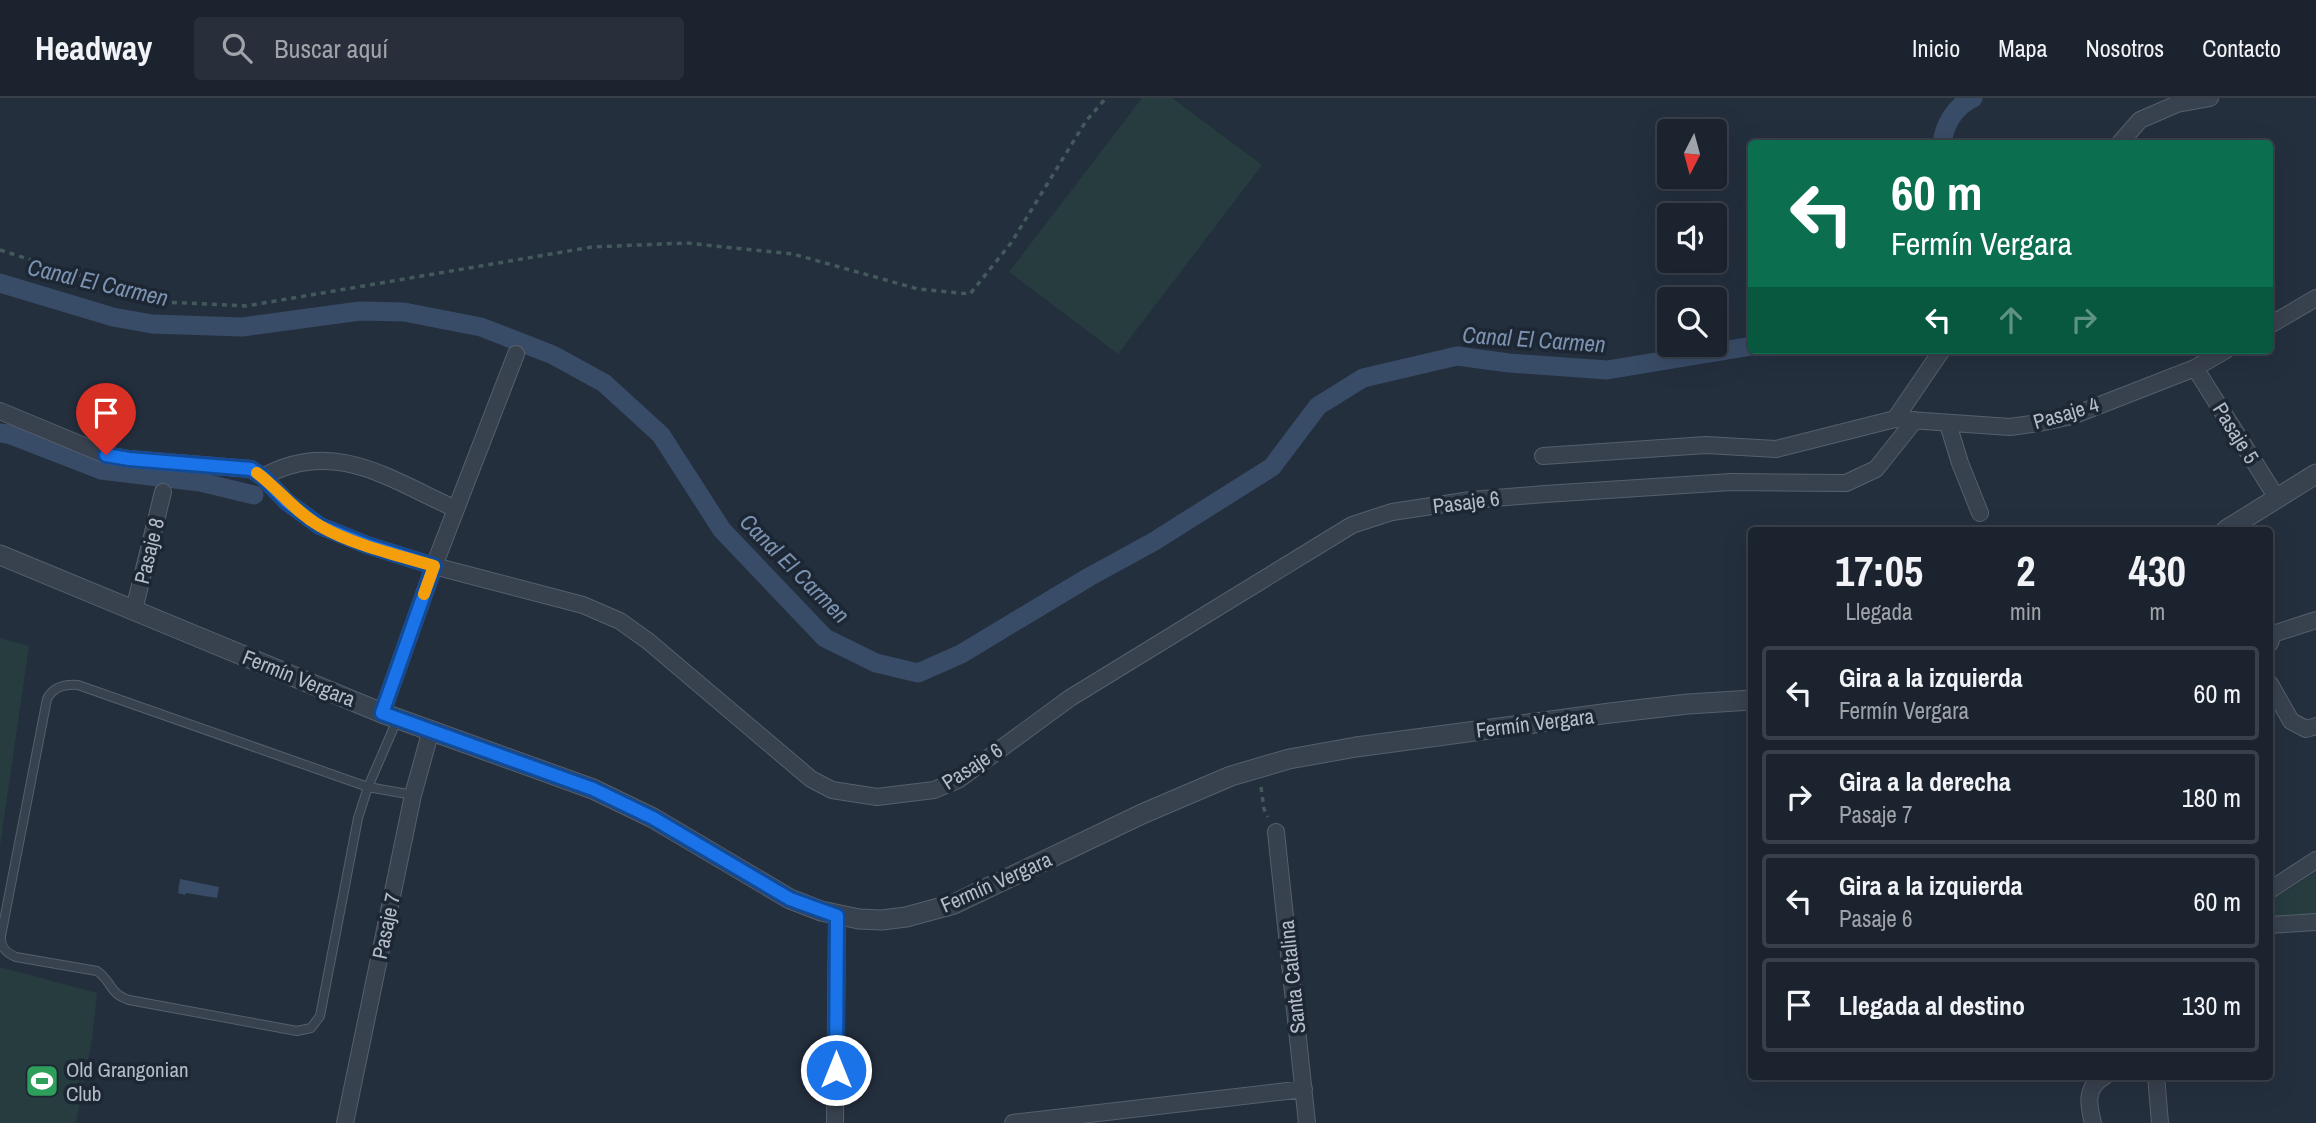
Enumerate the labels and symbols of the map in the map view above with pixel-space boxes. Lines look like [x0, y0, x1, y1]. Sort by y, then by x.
north arrow [1657, 119, 1727, 189]
water label: Canal El Carmen [25, 251, 171, 313]
water label: Canal El Carmen [1461, 319, 1607, 359]
pin [76, 383, 136, 455]
street label: Pasaje 4 [2030, 390, 2103, 436]
street label: Pasaje 5 [2206, 397, 2266, 469]
street label: Pasaje 6 [1431, 484, 1501, 520]
water label: Canal El Carmen [733, 506, 857, 630]
street label: Pasaje 8 [127, 515, 171, 587]
street label: Fermín Vergara [238, 642, 360, 714]
street label: Fermín Vergara [1474, 701, 1596, 745]
street label: Pasaje 6 [936, 736, 1008, 796]
street label: Fermín Vergara [936, 844, 1057, 919]
street label: Pasaje 7 [365, 890, 407, 962]
street label: Santa Catalina [1272, 918, 1312, 1035]
position arrow [799, 1033, 873, 1107]
place label: Old Grangonian Club [66, 1055, 189, 1108]
sports icon: Old Grangonian Club [23, 1062, 61, 1100]

